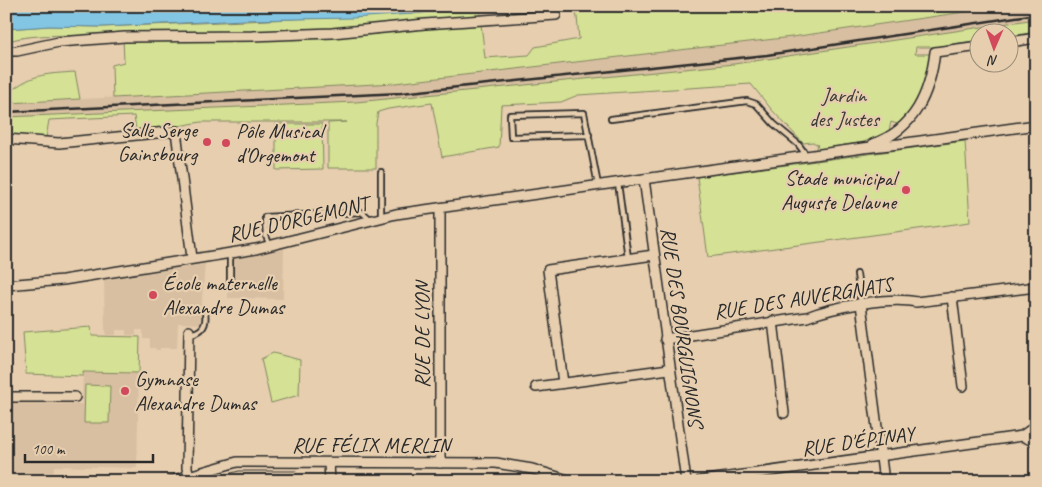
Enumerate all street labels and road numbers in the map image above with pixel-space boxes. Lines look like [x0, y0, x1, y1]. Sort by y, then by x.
street label: RUE D'ORGEMONT [226, 189, 376, 248]
street label: RUE DES BOURGUIGNONS [655, 226, 709, 432]
street label: RUE DES AUVERGNATS [712, 271, 897, 325]
street label: RUE DE LYON [409, 279, 435, 388]
street label: RUE D'ÉPINAY [800, 420, 919, 462]
street label: RUE FÉLIX MERLIN [292, 432, 453, 458]

